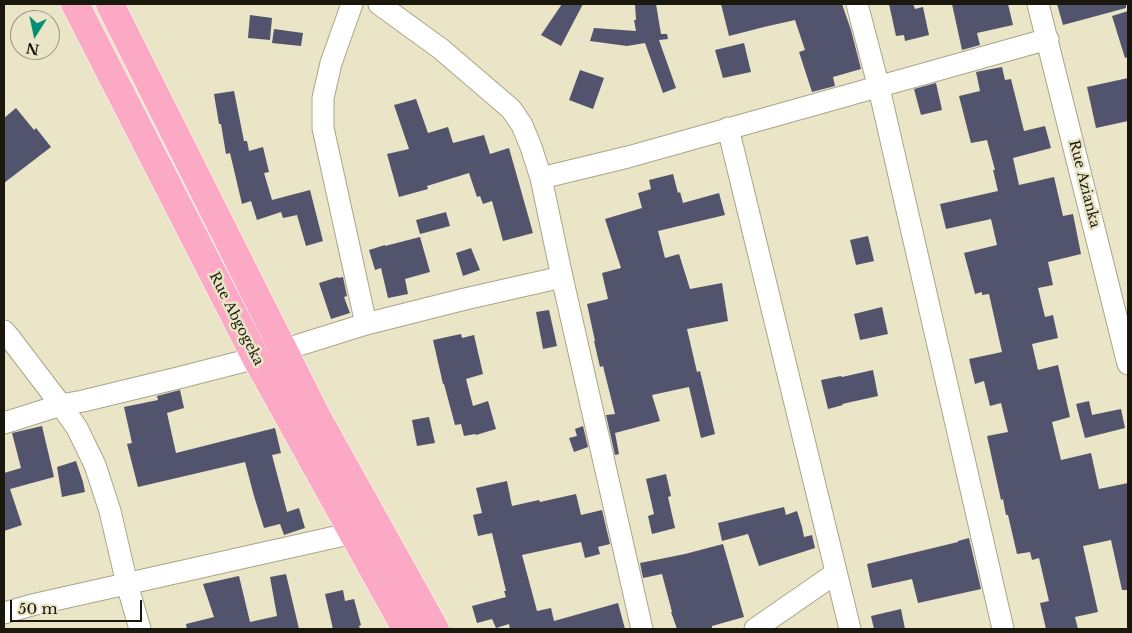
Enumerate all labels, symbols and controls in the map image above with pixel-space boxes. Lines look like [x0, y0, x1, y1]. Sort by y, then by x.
north arrow [10, 10, 60, 60]
text: N [25, 39, 41, 59]
street label: Rue Azianka [1065, 138, 1103, 230]
street label: Rue Abgogeka [205, 269, 267, 369]
scale bar [12, 590, 145, 622]
text: 50 m [18, 599, 58, 618]

